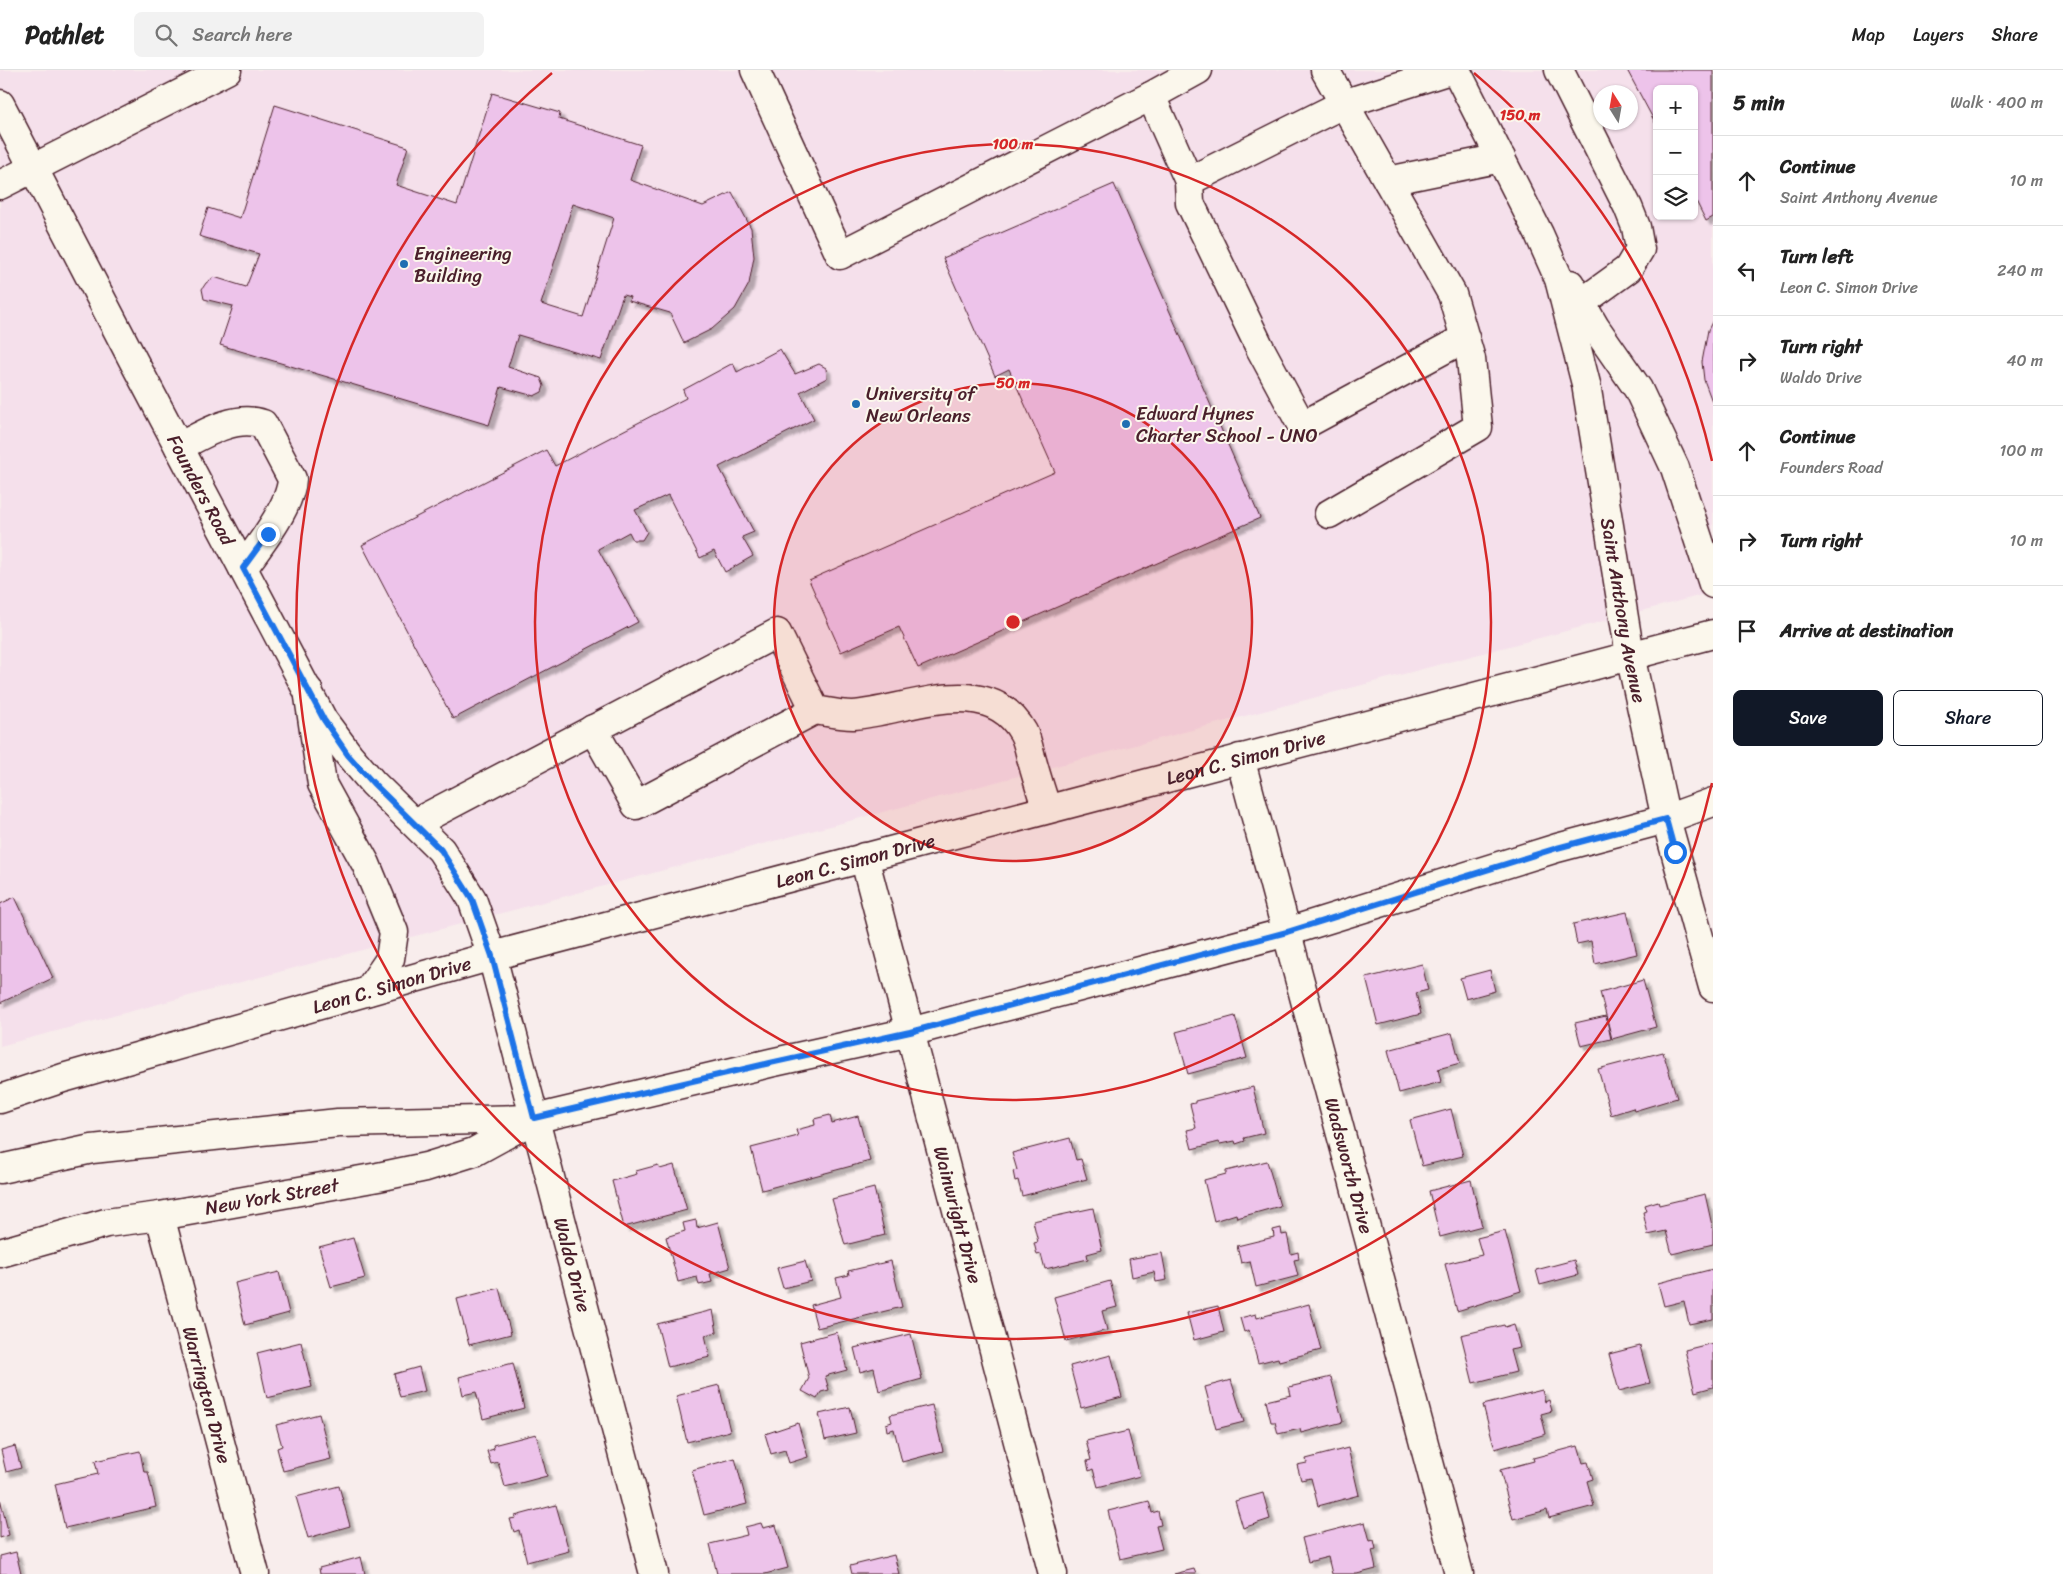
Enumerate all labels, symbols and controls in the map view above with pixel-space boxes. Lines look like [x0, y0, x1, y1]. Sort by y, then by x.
search box [134, 12, 484, 57]
text: Pathlet [25, 14, 104, 56]
text: Search here [192, 18, 292, 51]
text: Map [1852, 19, 1885, 51]
text: Layers [1913, 19, 1964, 51]
text: Share [1992, 19, 2038, 51]
icon: search [152, 21, 180, 49]
text: 5 min [1733, 84, 1785, 122]
north arrow [1593, 85, 1638, 130]
map controls [1653, 85, 1698, 220]
button: + [1653, 85, 1698, 130]
text: Walk · 400 m [1950, 88, 2043, 117]
text: 150 m [1500, 102, 1541, 128]
button: − [1653, 130, 1698, 175]
text: 100 m [993, 131, 1034, 157]
text: Continue [1780, 150, 1856, 183]
text: 10 m [2010, 166, 2043, 195]
icon: ahead [1733, 167, 1761, 195]
button: layers [1653, 175, 1698, 220]
text: Saint Anthony Avenue [1780, 183, 1938, 212]
place label: Engineering Building [414, 237, 512, 292]
text: Turn left [1780, 240, 1853, 273]
text: 240 m [1997, 256, 2043, 285]
icon: left [1733, 257, 1761, 285]
marker: Engineering Building [398, 258, 410, 270]
text: Leon C. Simon Drive [1780, 273, 1918, 302]
text: Turn right [1780, 330, 1862, 363]
text: 40 m [2006, 346, 2043, 375]
icon: right [1733, 347, 1761, 375]
text: Waldo Drive [1780, 363, 1862, 392]
text: 50 m [996, 370, 1031, 396]
place label: University of New Orleans [866, 377, 978, 432]
place label: Edward Hynes Charter School - UNO [1136, 397, 1318, 452]
marker: University of New Orleans [850, 398, 862, 410]
marker: Edward Hynes Charter School - UNO [1120, 418, 1132, 430]
text: Continue [1780, 420, 1856, 453]
street label: Founders Road [158, 428, 244, 552]
text: 100 m [1999, 436, 2043, 465]
icon: ahead [1733, 437, 1761, 465]
text: Founders Road [1780, 453, 1883, 482]
street label: Saint Anthony Avenue [1591, 515, 1656, 706]
route end [257, 523, 280, 546]
text: Turn right [1780, 524, 1862, 557]
text: 10 m [2010, 526, 2043, 555]
icon: right [1733, 527, 1761, 555]
centre of rings [1004, 613, 1022, 631]
text: Arrive at destination [1780, 614, 1953, 647]
icon: arrive [1733, 617, 1761, 645]
button: Save [1733, 690, 1883, 746]
button: Share [1893, 690, 2043, 746]
street label: Leon C. Simon Drive [1162, 721, 1330, 795]
street label: Leon C. Simon Drive [772, 824, 939, 898]
route start [1664, 841, 1687, 864]
street label: Leon C. Simon Drive [308, 947, 475, 1023]
street label: Wadsworth Drive [1315, 1094, 1383, 1238]
street label: Wainwright Drive [924, 1142, 992, 1288]
street label: New York Street [202, 1168, 343, 1225]
street label: Waldo Drive [544, 1214, 601, 1316]
street label: Warrington Drive [173, 1323, 241, 1468]

